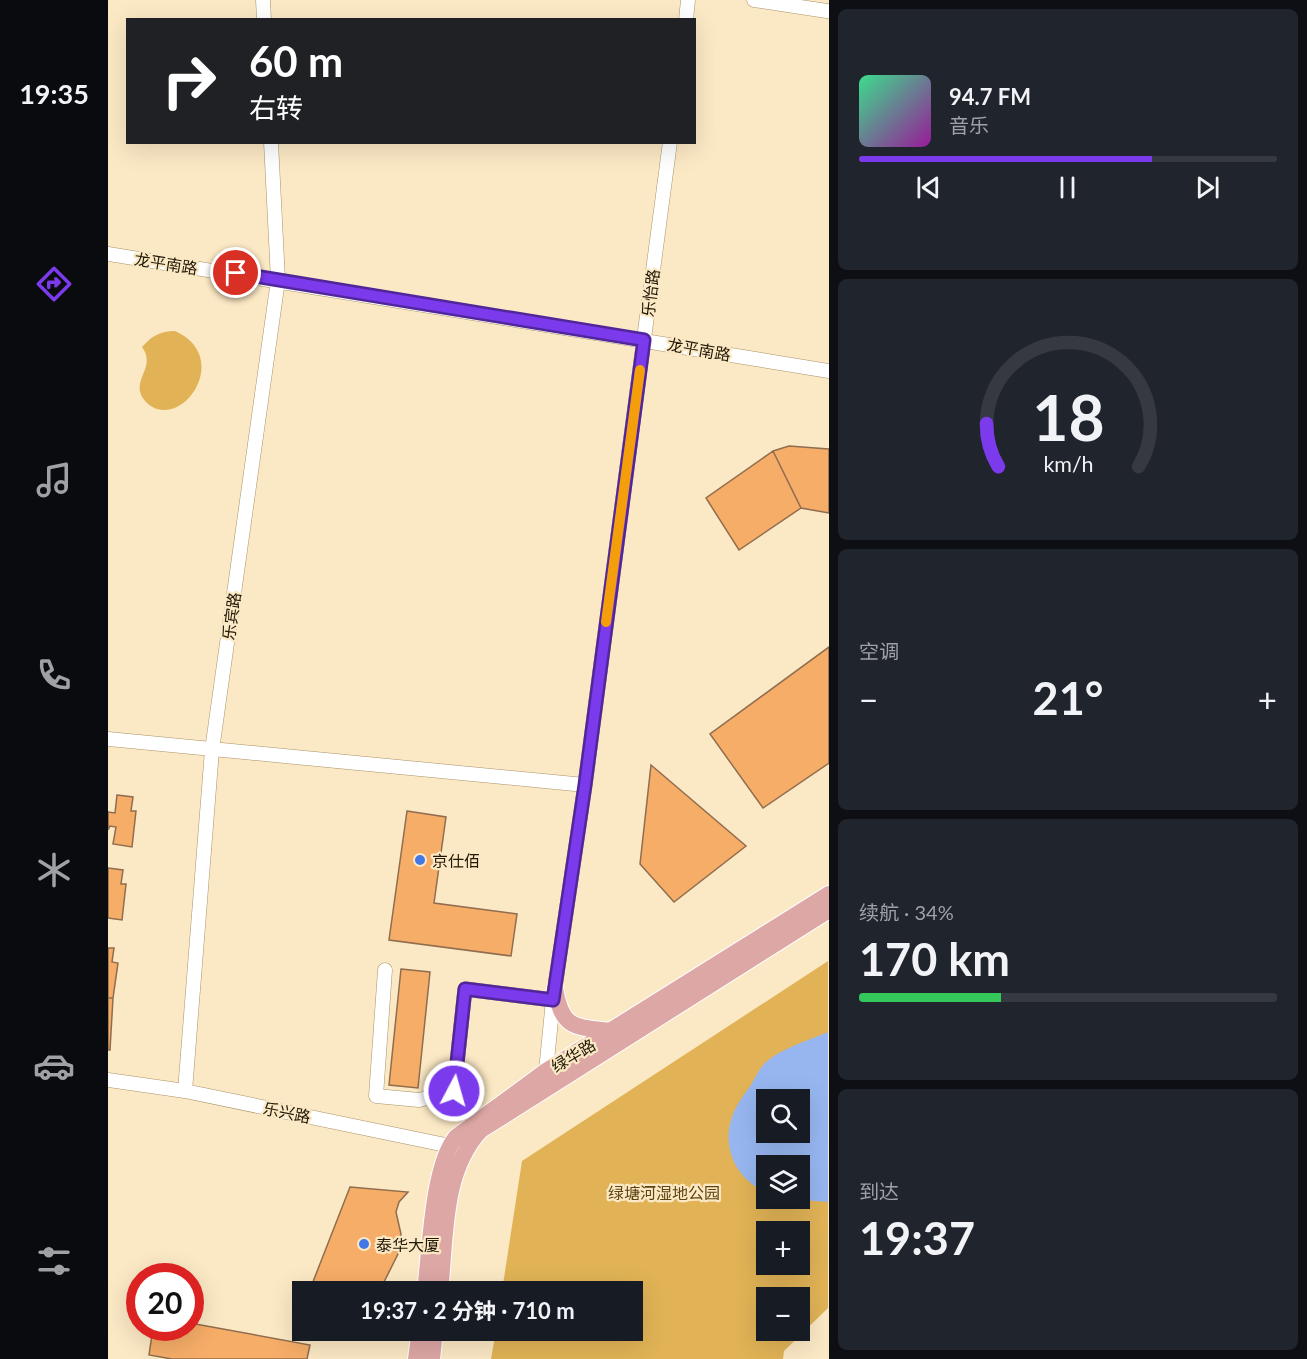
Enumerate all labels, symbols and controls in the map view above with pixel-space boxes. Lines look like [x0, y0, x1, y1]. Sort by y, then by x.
text: 60 m [249, 36, 343, 86]
icon: right [150, 42, 228, 120]
text: 19:35 [19, 77, 89, 110]
text: 94.7 FM [949, 83, 1031, 110]
text: 右转 [249, 91, 303, 124]
text: 音乐 [949, 113, 989, 137]
icon: previous [912, 171, 945, 204]
icon: pause [1051, 171, 1084, 204]
icon: next [1191, 171, 1224, 204]
pin [210, 247, 261, 298]
street label: 龙平南路 [133, 249, 199, 277]
icon: arrive [219, 256, 252, 289]
icon: directions [33, 263, 75, 305]
street label: 乐怡路 [638, 268, 662, 318]
street label: 龙平南路 [666, 334, 732, 364]
text: 18 [1032, 379, 1104, 454]
text: km/h [1043, 451, 1093, 477]
icon: music [33, 459, 75, 501]
street label: 乐宾路 [218, 591, 244, 641]
text: 空调 [859, 639, 899, 663]
icon: phone [33, 654, 75, 696]
text: 21° [1033, 671, 1103, 725]
text: − [859, 679, 878, 719]
text: + [1258, 679, 1277, 719]
icon: climate [33, 849, 75, 891]
place label: 京仕佰 [432, 851, 480, 870]
marker: 京仕佰 [413, 853, 427, 867]
text: 续航 · 34% [859, 900, 954, 924]
text: 170 km [859, 932, 1010, 986]
street label: 绿华路 [548, 1034, 598, 1076]
icon: car [33, 1045, 75, 1087]
position arrow [422, 1059, 486, 1123]
map controls [756, 1089, 810, 1341]
button: search [756, 1089, 810, 1143]
street label: 乐兴路 [262, 1098, 312, 1126]
button: layers [756, 1155, 810, 1209]
text: 到达 [859, 1179, 899, 1203]
park label: 绿塘河湿地公园 [608, 1183, 720, 1202]
text: 19:37 [859, 1211, 975, 1265]
button: + [756, 1221, 810, 1275]
place label: 泰华大厦 [376, 1235, 440, 1254]
marker: 泰华大厦 [357, 1237, 371, 1251]
icon: filters [33, 1240, 75, 1282]
speed limit sign: 20 [126, 1263, 204, 1341]
button: − [756, 1287, 810, 1341]
text: 19:37 · 2 分钟 · 710 m [360, 1297, 575, 1324]

